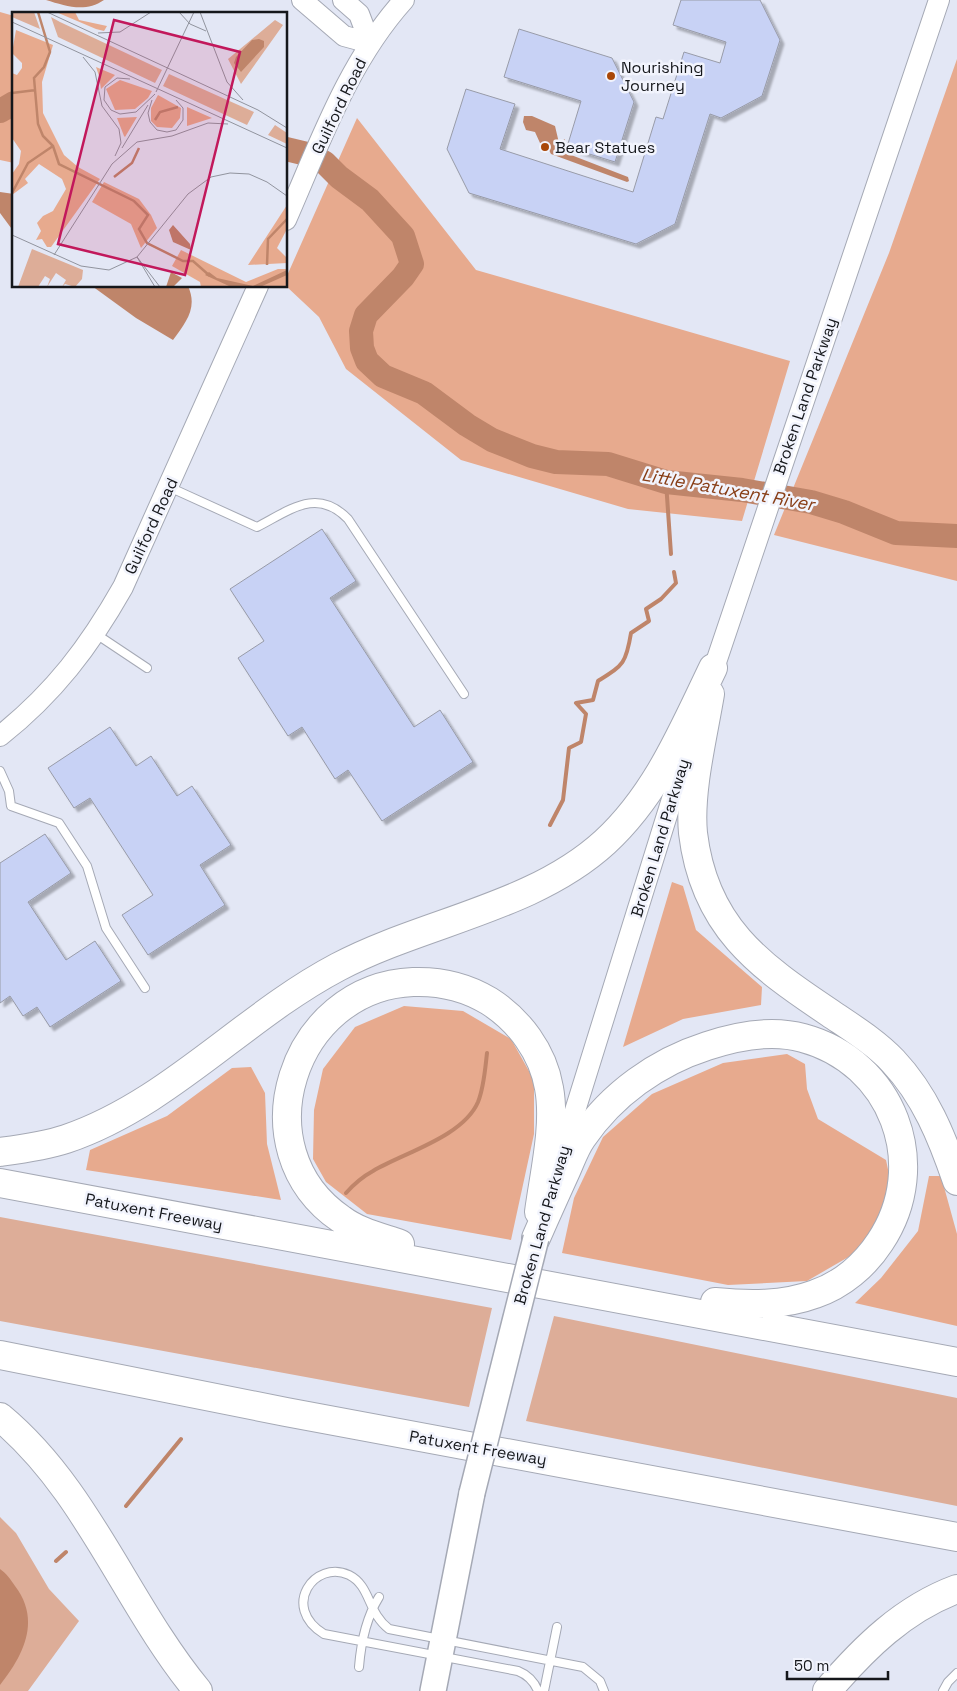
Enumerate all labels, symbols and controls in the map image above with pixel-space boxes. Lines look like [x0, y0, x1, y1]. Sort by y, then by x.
inset map [12, 12, 288, 288]
street label: Guilford Road [307, 55, 371, 157]
place label: Nourishing Journey [621, 57, 704, 96]
marker: Nourishing Journey [605, 70, 617, 82]
place label: Bear Statues [555, 137, 655, 158]
marker: Bear Statues [539, 141, 551, 153]
street label: Broken Land Parkway [768, 315, 842, 477]
water label: Little Patuxent River [640, 463, 818, 516]
street label: Guilford Road [119, 474, 183, 578]
street label: Broken Land Parkway [626, 756, 694, 920]
street label: Broken Land Parkway [509, 1143, 575, 1307]
street label: Patuxent Freeway [84, 1188, 224, 1236]
street label: Patuxent Freeway [408, 1426, 548, 1470]
scale bar [787, 1648, 888, 1680]
text: 50 m [794, 1656, 829, 1675]

